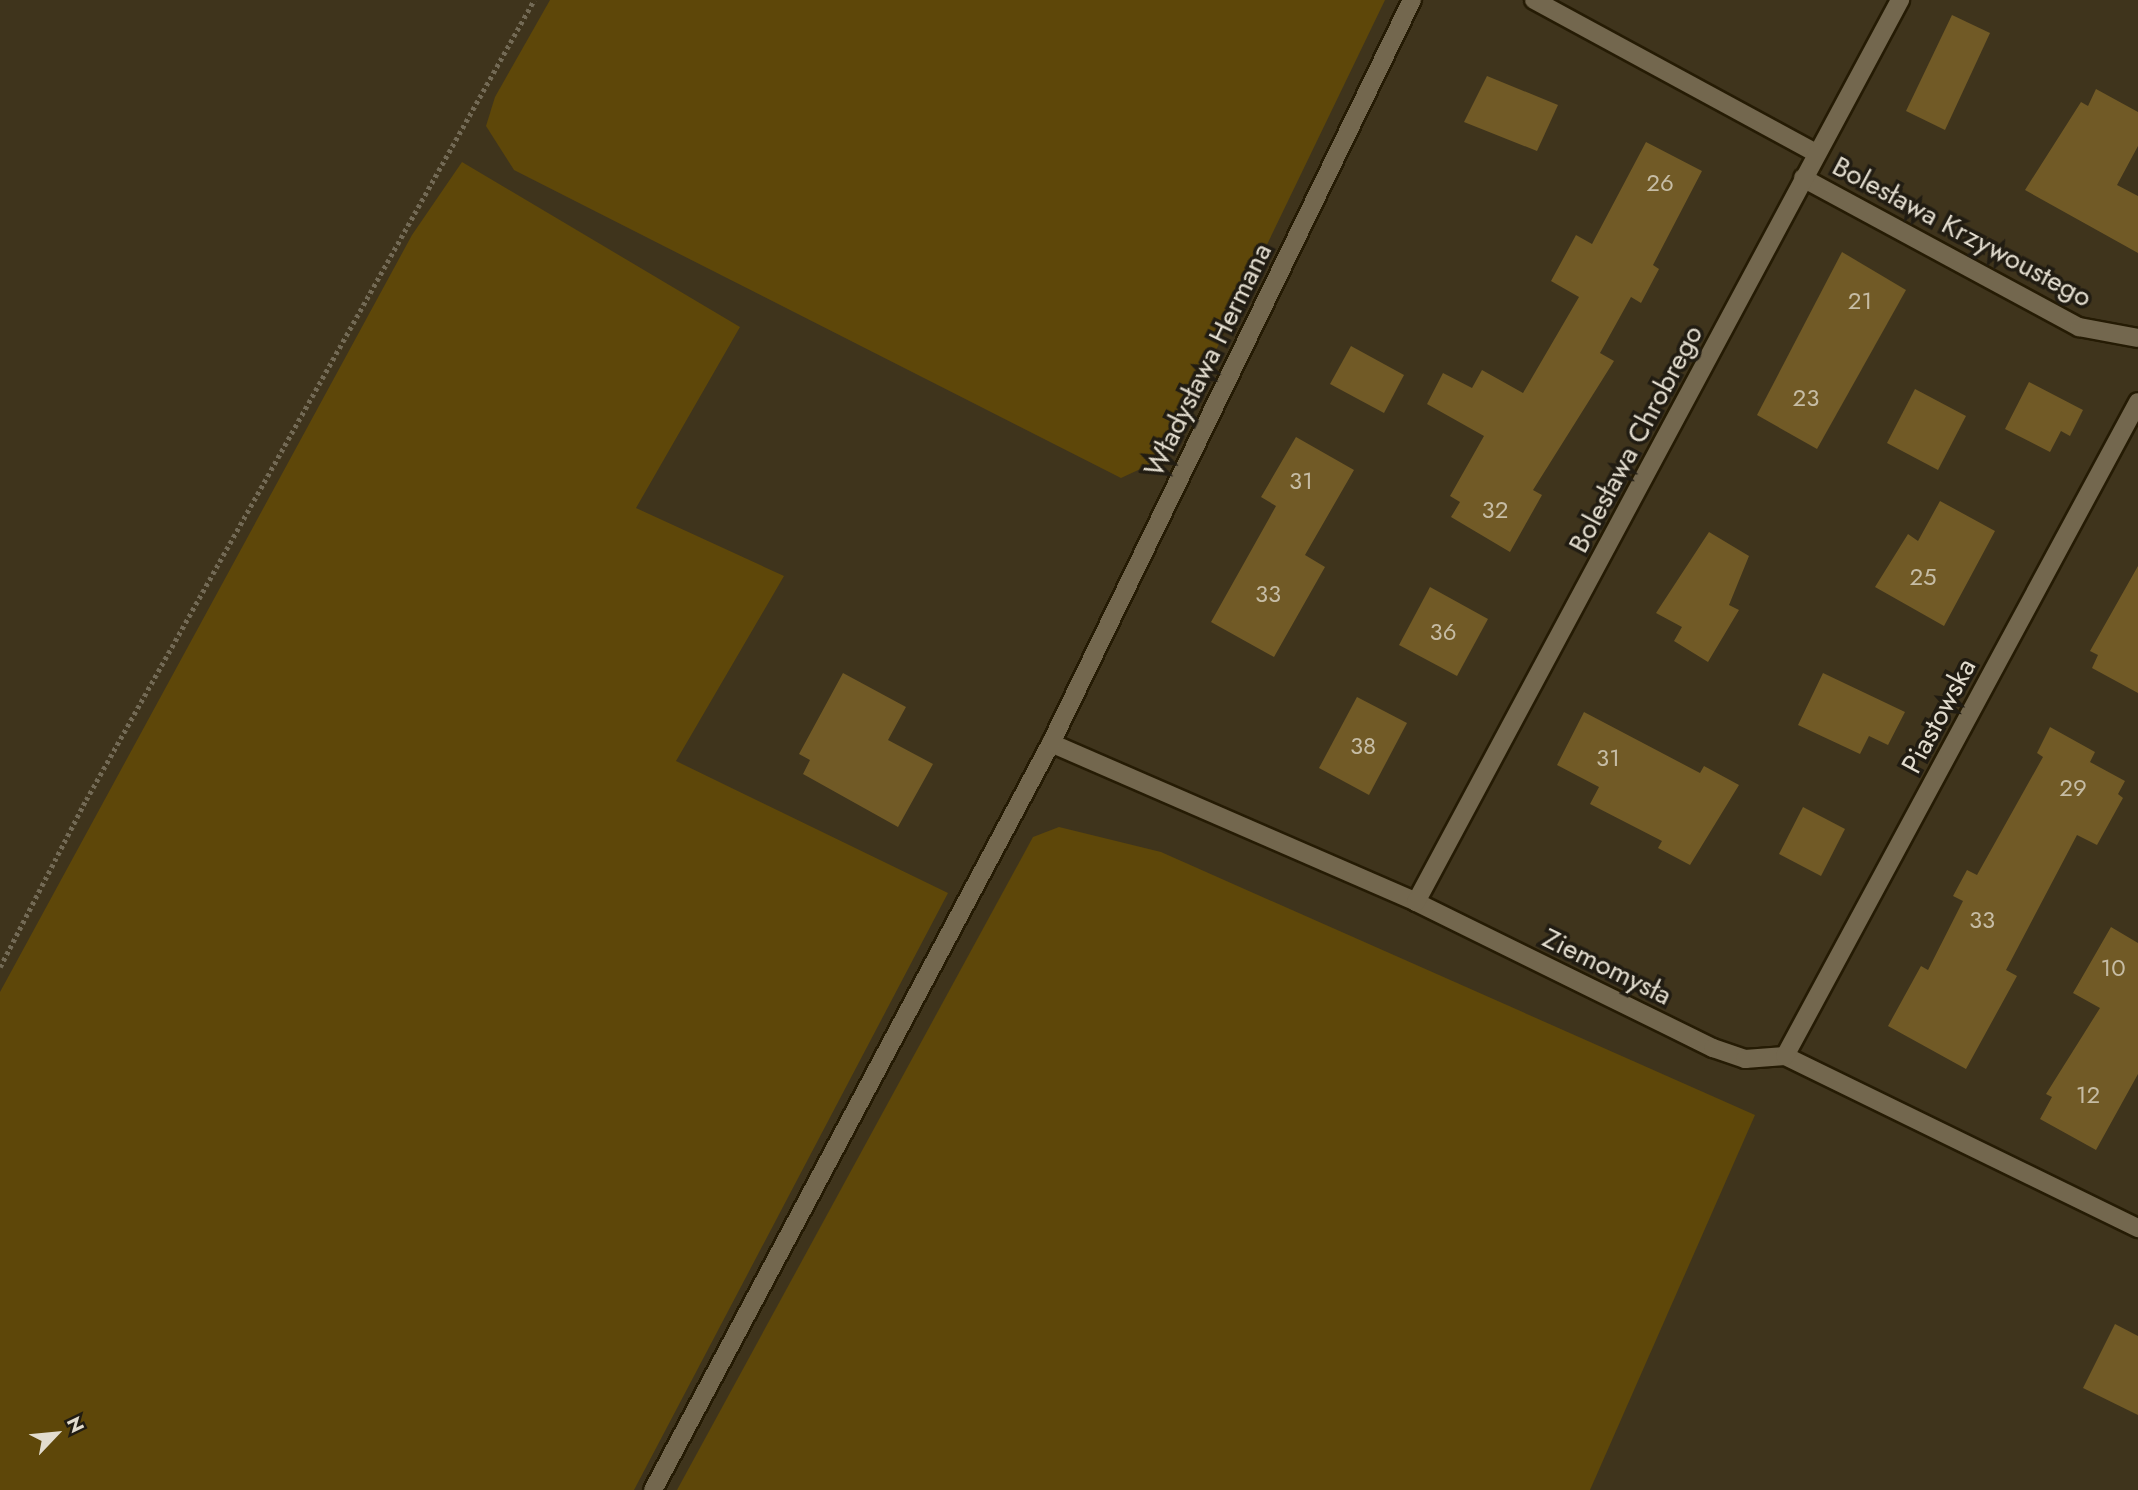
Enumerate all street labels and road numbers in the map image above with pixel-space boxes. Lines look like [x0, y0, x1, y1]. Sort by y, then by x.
street label: Bolesława Krzywoustego [1827, 149, 2097, 315]
street label: Władysława Hermana [1137, 238, 1279, 482]
street label: Bolesława Chrobrego [1562, 319, 1710, 559]
street label: Piastowska [1895, 653, 1983, 779]
street label: Ziemomysła [1537, 921, 1677, 1013]

